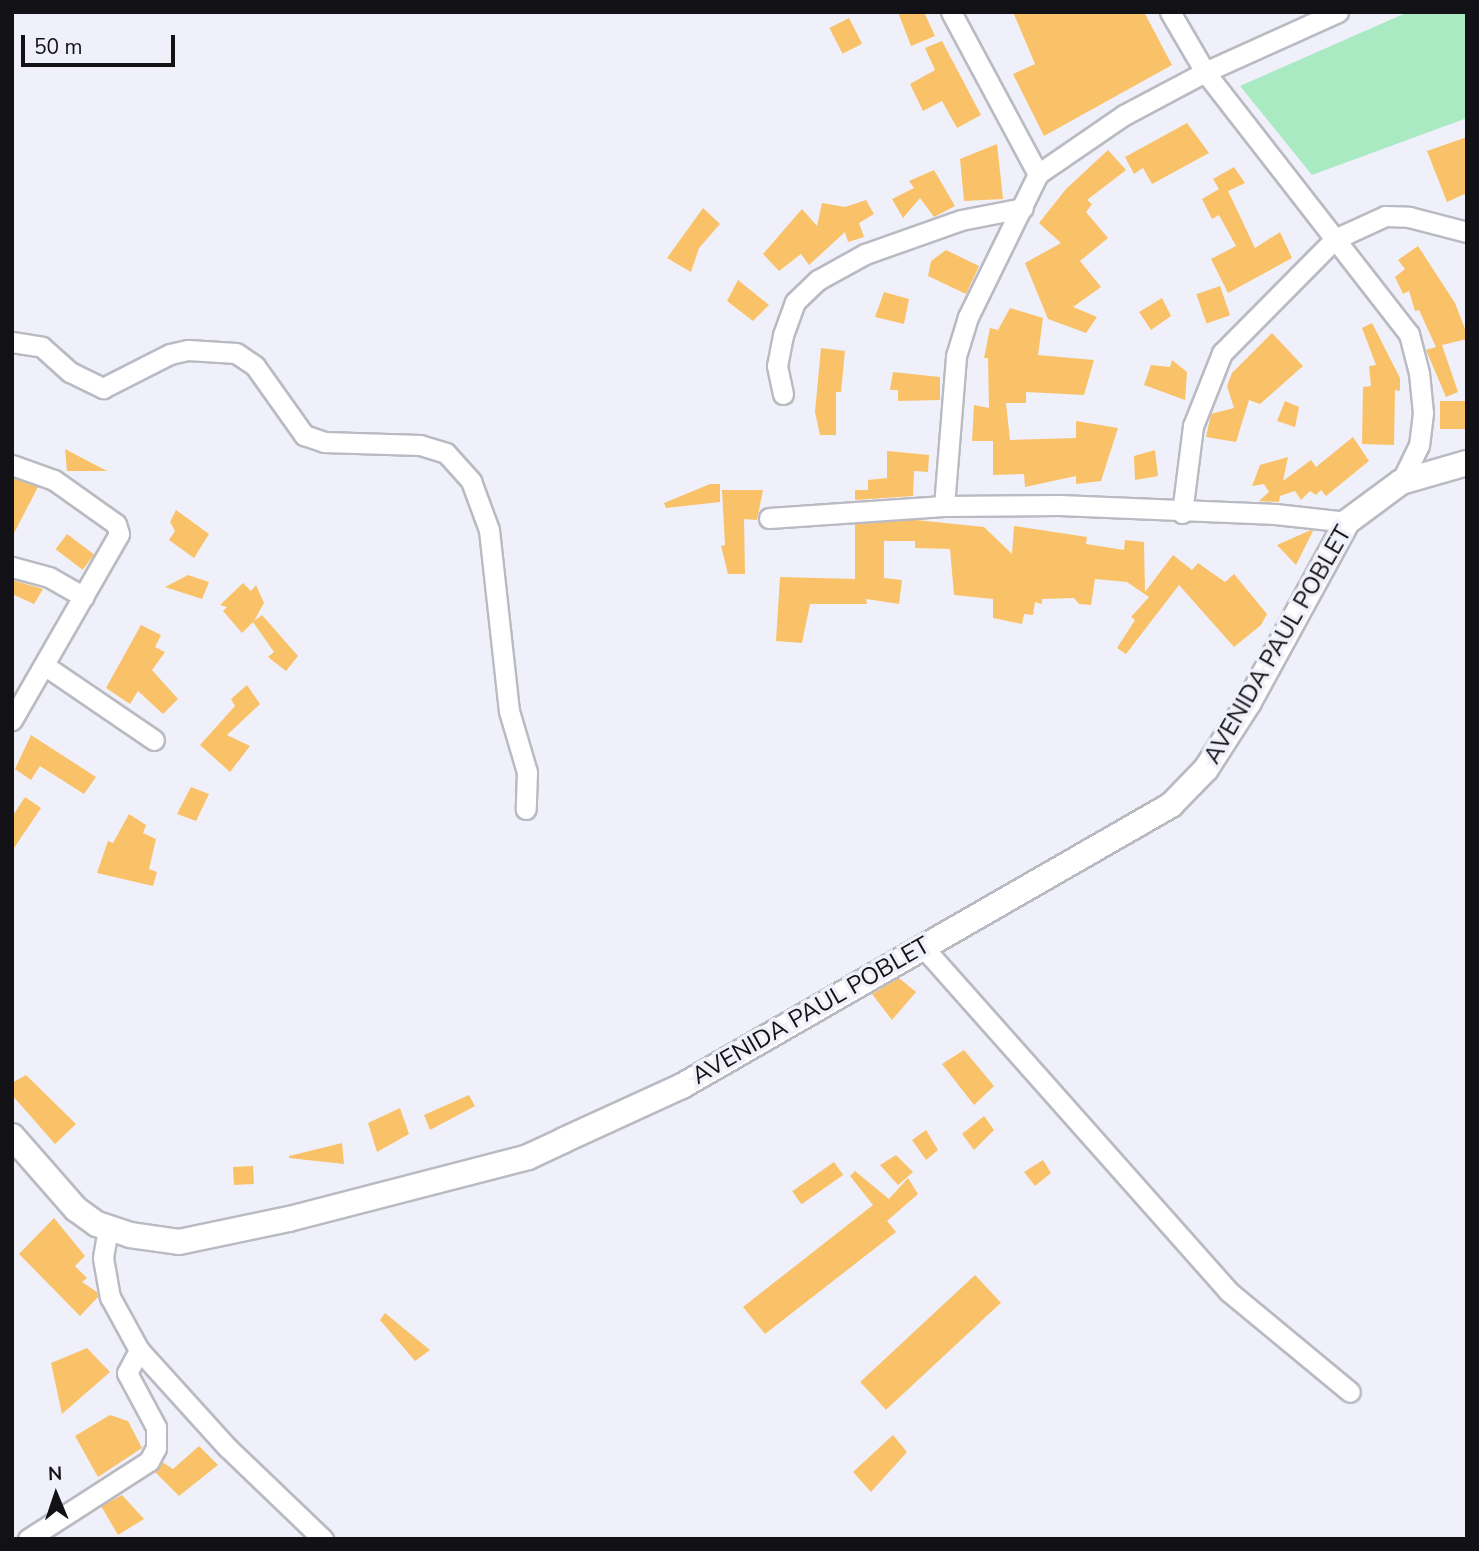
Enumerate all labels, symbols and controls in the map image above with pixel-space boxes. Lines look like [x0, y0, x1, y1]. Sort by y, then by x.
scale bar [24, 21, 178, 65]
text: 50 m [34, 33, 83, 61]
street label: AVENIDA PAUL POBLET [1198, 521, 1358, 769]
street label: AVENIDA PAUL POBLET [687, 931, 935, 1091]
north arrow [21, 1460, 91, 1530]
text: N [48, 1461, 63, 1487]

